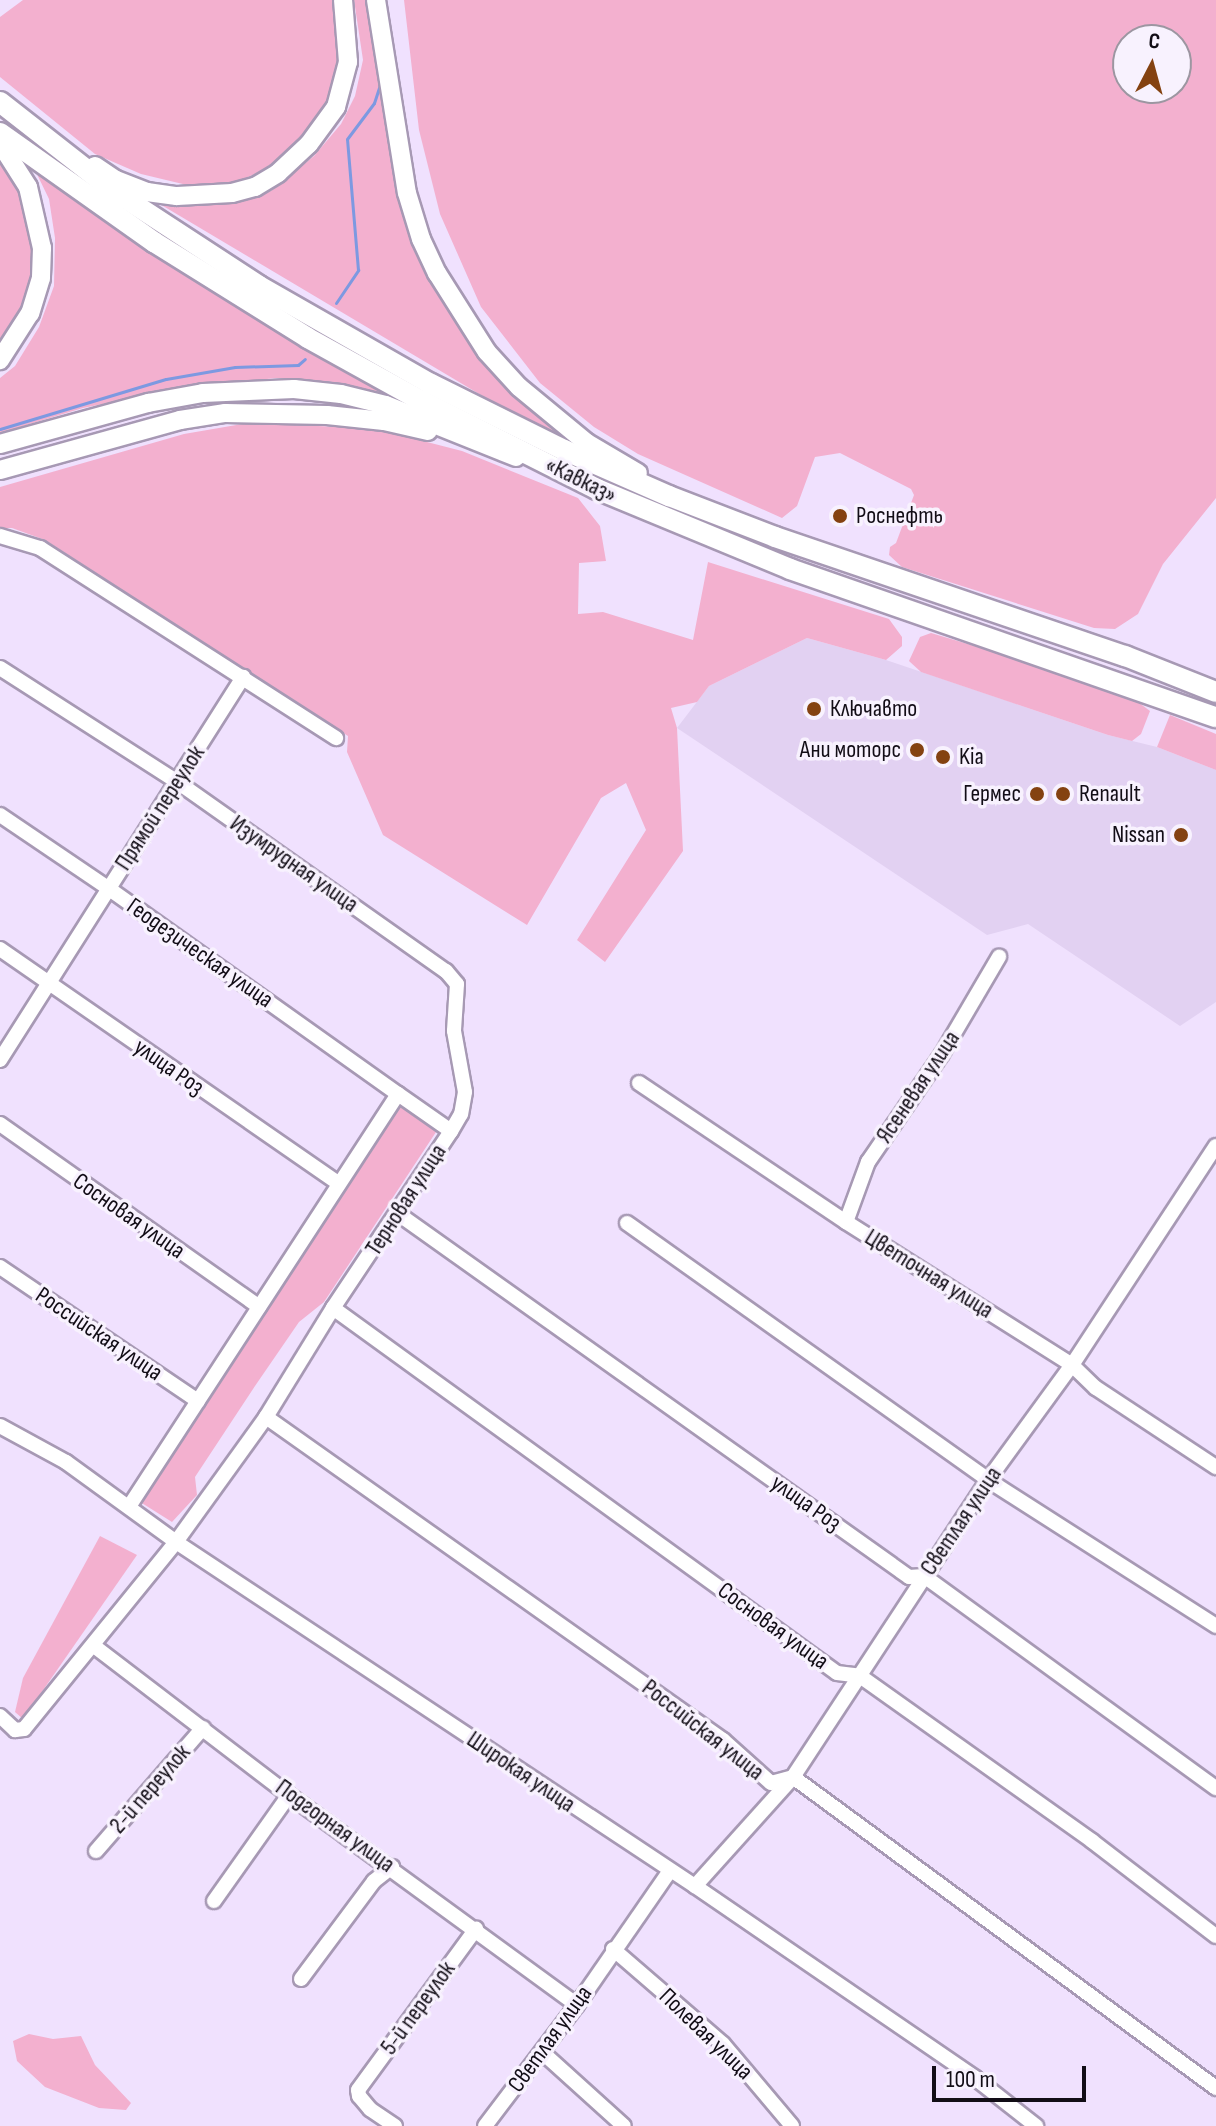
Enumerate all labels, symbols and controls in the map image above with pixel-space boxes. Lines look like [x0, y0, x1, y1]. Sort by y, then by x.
north arrow [1112, 24, 1192, 104]
text: С [1147, 28, 1161, 56]
street label: «Кавказ» [541, 450, 621, 510]
place label: Роснефть [856, 502, 943, 530]
marker: Роснефть [831, 507, 849, 525]
place label: Ключавто [830, 695, 917, 723]
marker: Ключавто [805, 700, 823, 718]
place label: Ани моторс [800, 736, 901, 764]
street label: Прямой переулок [109, 740, 211, 876]
marker: Ани моторс [908, 741, 926, 759]
place label: Kia [959, 743, 984, 771]
marker: Kia [934, 748, 952, 766]
place label: Гермес [963, 780, 1021, 808]
place label: Renault [1079, 780, 1141, 808]
marker: Гермес [1028, 785, 1046, 803]
marker: Renault [1054, 785, 1072, 803]
street label: Изумрудная улица [224, 809, 364, 919]
place label: Nissan [1112, 821, 1165, 849]
marker: Nissan [1172, 826, 1190, 844]
street label: Геодезическая улица [121, 892, 279, 1014]
street label: Ясеневая улица [870, 1025, 966, 1149]
street label: улица Роз [128, 1032, 210, 1102]
street label: Терновая улица [359, 1139, 453, 1261]
street label: Сосновая улица [67, 1167, 191, 1265]
street label: Цветочная улица [859, 1223, 999, 1325]
street label: Российская улица [30, 1281, 168, 1387]
street label: Светлая улица [914, 1461, 1008, 1581]
street label: улица Роз [765, 1468, 847, 1538]
street label: Сосновая улица [712, 1576, 834, 1676]
street label: Российская улица [636, 1673, 770, 1787]
street label: Широкая улица [461, 1725, 581, 1819]
street label: 2-й переулок [103, 1739, 197, 1839]
street label: Подгорная улица [270, 1773, 400, 1879]
street label: 5-й переулок [374, 1956, 462, 2060]
street label: Светлая улица [502, 1980, 598, 2098]
street label: Полевая улица [653, 1982, 759, 2086]
scale bar [936, 2050, 1090, 2100]
text: 100 m [946, 2065, 995, 2094]

